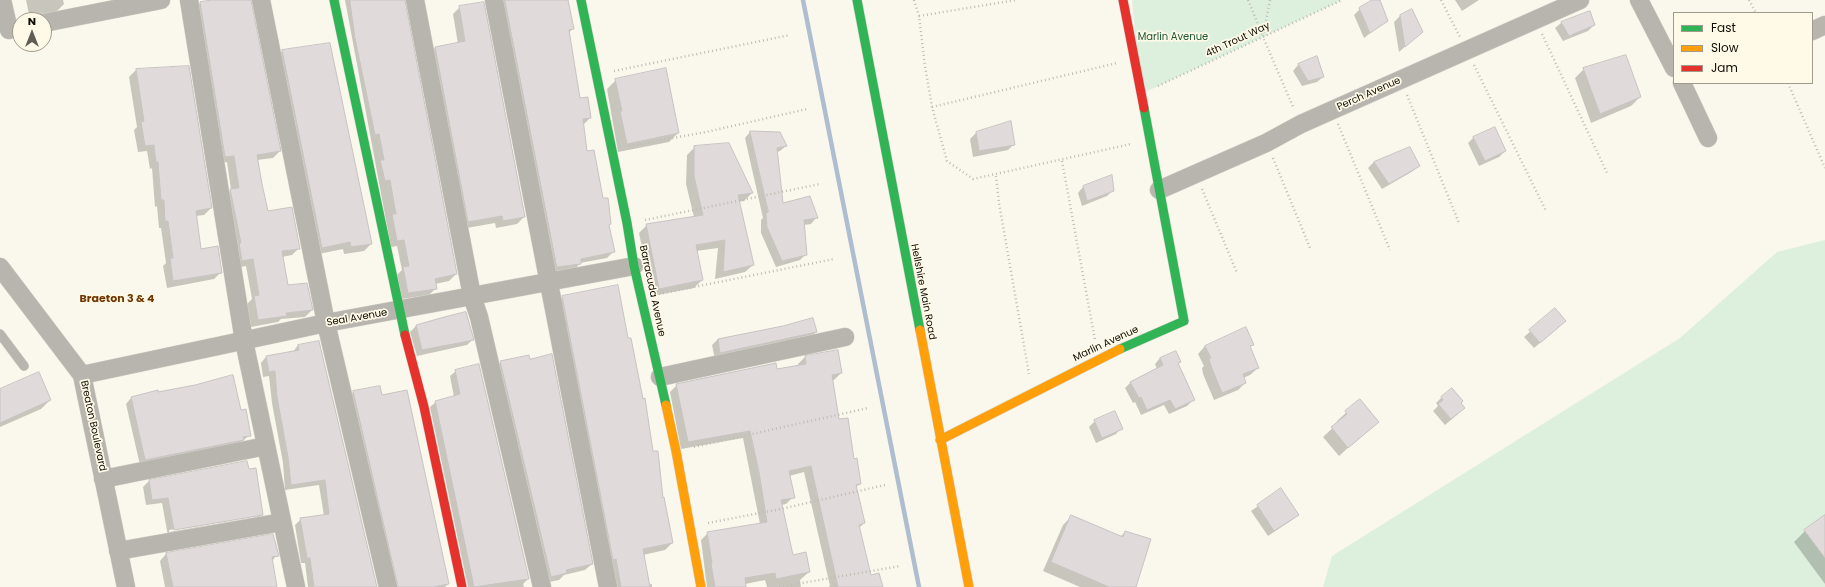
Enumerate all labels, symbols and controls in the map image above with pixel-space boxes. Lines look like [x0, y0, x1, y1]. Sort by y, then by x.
north arrow [12, 12, 52, 52]
legend [1673, 12, 1813, 84]
text: N [28, 13, 36, 29]
text: Fast [1711, 19, 1736, 36]
street label: 4th Trout Way [1204, 20, 1272, 60]
park label: Marlin Avenue [1138, 31, 1208, 43]
text: Slow [1711, 39, 1739, 56]
text: Jam [1711, 59, 1738, 76]
street label: Perch Avenue [1335, 75, 1403, 113]
street label: Hellshire Main Road [908, 243, 938, 341]
street label: Barracuda Avenue [636, 244, 668, 338]
district label: Braeton 3 & 4 [80, 292, 154, 306]
street label: Seal Avenue [326, 307, 388, 329]
street label: Marlin Avenue [1071, 324, 1141, 364]
street label: Breaton Boulevard [78, 380, 108, 472]

